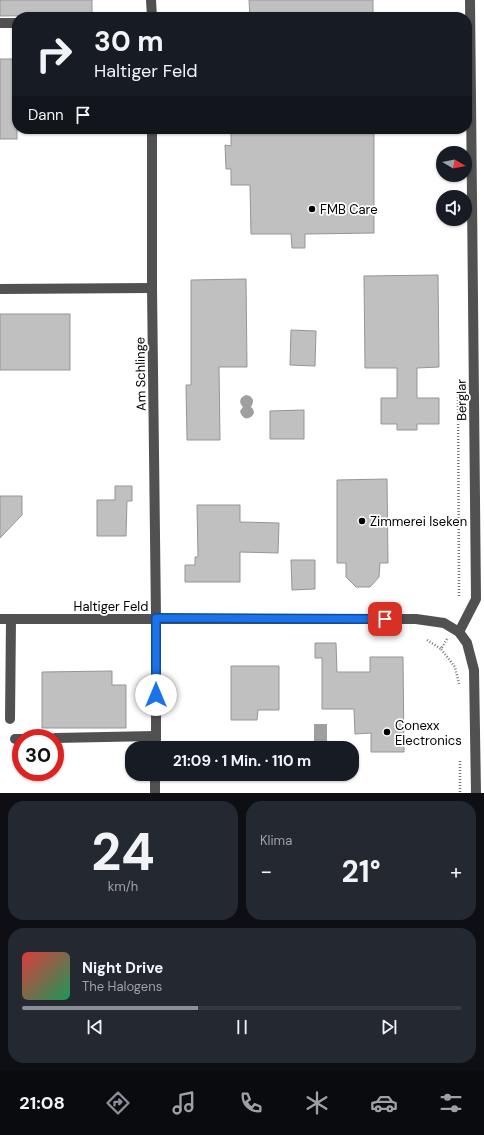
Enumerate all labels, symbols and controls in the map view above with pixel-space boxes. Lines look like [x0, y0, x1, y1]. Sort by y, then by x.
text: 30 m [94, 23, 164, 60]
icon: right [28, 28, 80, 80]
text: Haltiger Feld [94, 59, 198, 83]
icon: arrive [72, 104, 94, 126]
text: Dann [28, 105, 64, 125]
north arrow [436, 146, 472, 182]
map controls [436, 146, 472, 226]
button: sound [436, 190, 472, 226]
place label: FMB Care [320, 201, 378, 218]
marker: FMB Care [307, 204, 317, 214]
street label: Am Schlinge [131, 337, 150, 411]
street label: Berglar [453, 379, 470, 421]
place label: Zimmerei Iseken [370, 513, 467, 530]
marker: Zimmerei Iseken [357, 516, 367, 526]
street label: Haltiger Feld [74, 598, 148, 615]
pin [368, 602, 402, 636]
icon: arrive [374, 608, 396, 630]
position arrow [135, 674, 177, 716]
place label: Conexx Electronics [395, 717, 462, 749]
marker: Conexx Electronics [382, 727, 392, 737]
speed limit sign: 30 [12, 729, 64, 781]
text: 21:09 · 1 Min. · 110 m [173, 751, 311, 771]
text: 24 [91, 818, 155, 886]
text: Klima [260, 832, 292, 849]
text: 21° [341, 852, 381, 891]
text: − [260, 857, 272, 886]
text: + [450, 857, 462, 886]
text: km/h [108, 878, 138, 895]
text: Night Drive [82, 958, 163, 978]
text: The Halogens [82, 978, 162, 995]
icon: previous [84, 1016, 106, 1038]
icon: pause [231, 1016, 253, 1038]
icon: next [378, 1016, 400, 1038]
icon: directions [104, 1089, 132, 1117]
icon: music [170, 1089, 198, 1117]
icon: phone [237, 1089, 265, 1117]
icon: climate [303, 1089, 331, 1117]
icon: car [370, 1089, 398, 1117]
icon: filters [437, 1089, 465, 1117]
text: 21:08 [19, 1091, 65, 1115]

